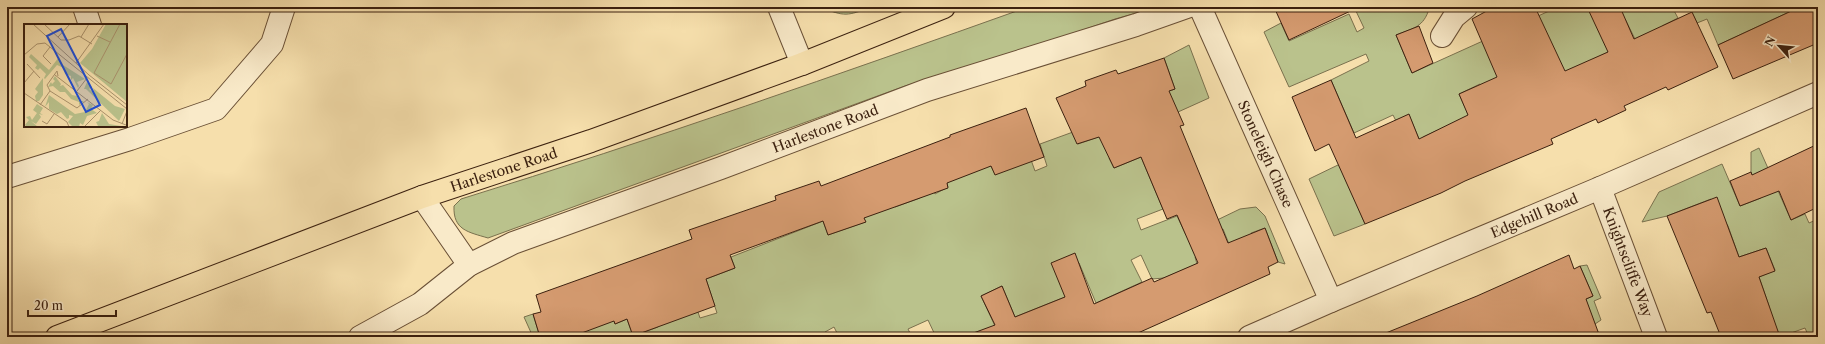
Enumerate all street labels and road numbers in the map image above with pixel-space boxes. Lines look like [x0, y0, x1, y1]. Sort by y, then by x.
street label: Stoneleigh Chase [1234, 98, 1297, 211]
street label: Harlestone Road [770, 100, 881, 157]
street label: Harlestone Road [448, 144, 560, 196]
street label: Edgehill Road [1488, 189, 1581, 242]
street label: Knightscliffe Way [1599, 204, 1657, 320]

